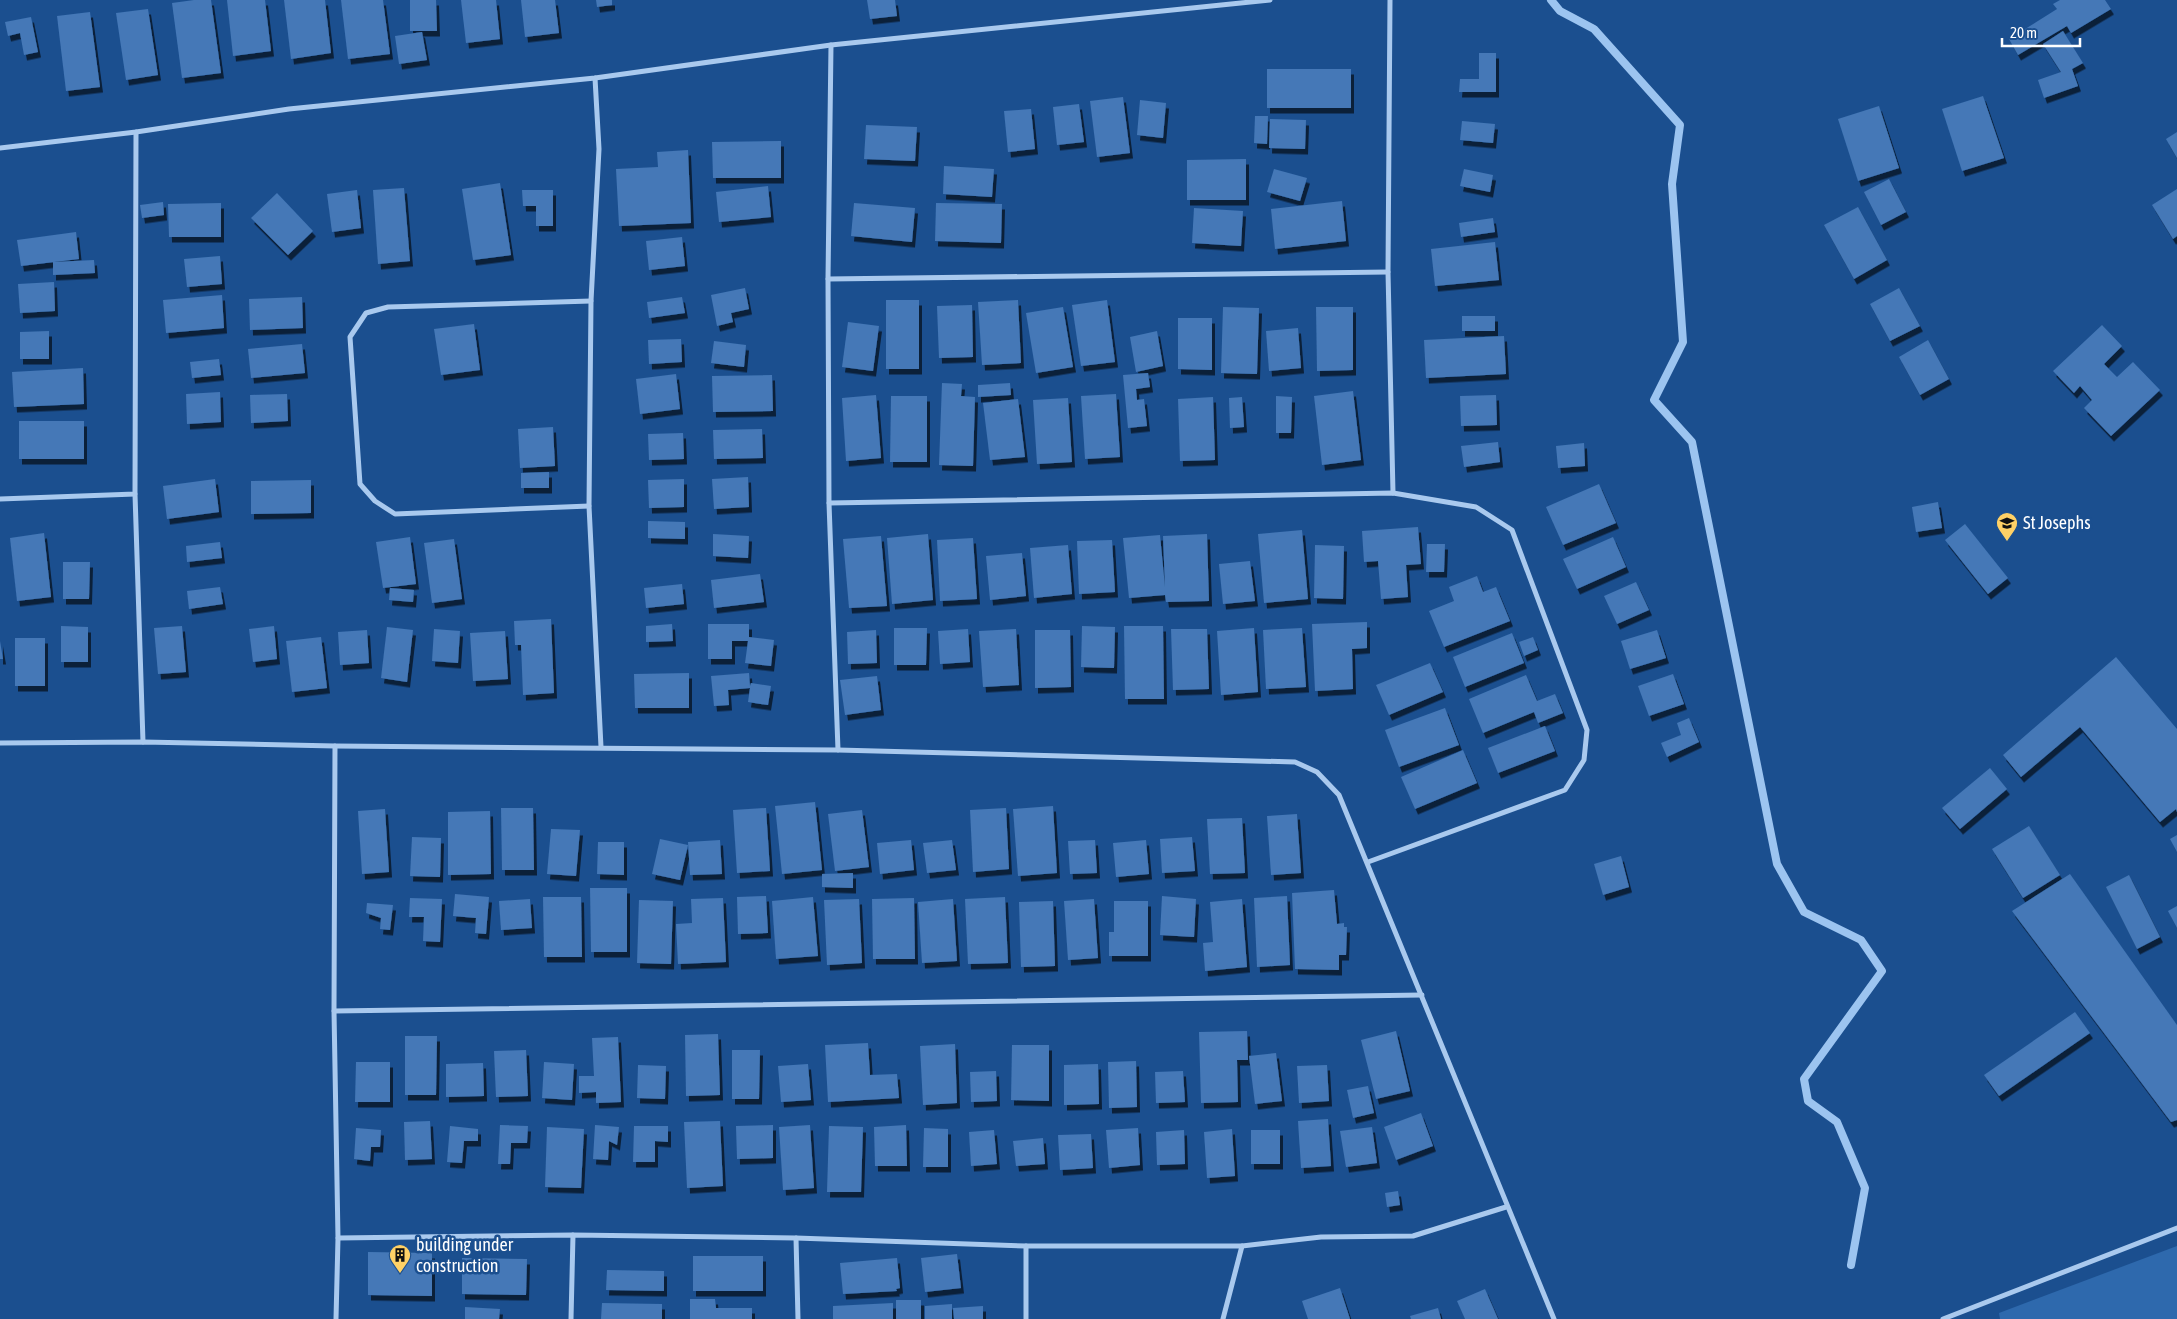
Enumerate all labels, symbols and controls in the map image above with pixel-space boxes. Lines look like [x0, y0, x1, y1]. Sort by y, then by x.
scale bar [2002, 15, 2080, 47]
text: 20 m [2010, 24, 2037, 41]
school or university icon: St Josephs [1995, 511, 2019, 542]
place label: St Josephs [2023, 512, 2091, 533]
place label: building under construction [416, 1234, 514, 1276]
building icon: building under construction [388, 1243, 412, 1274]

